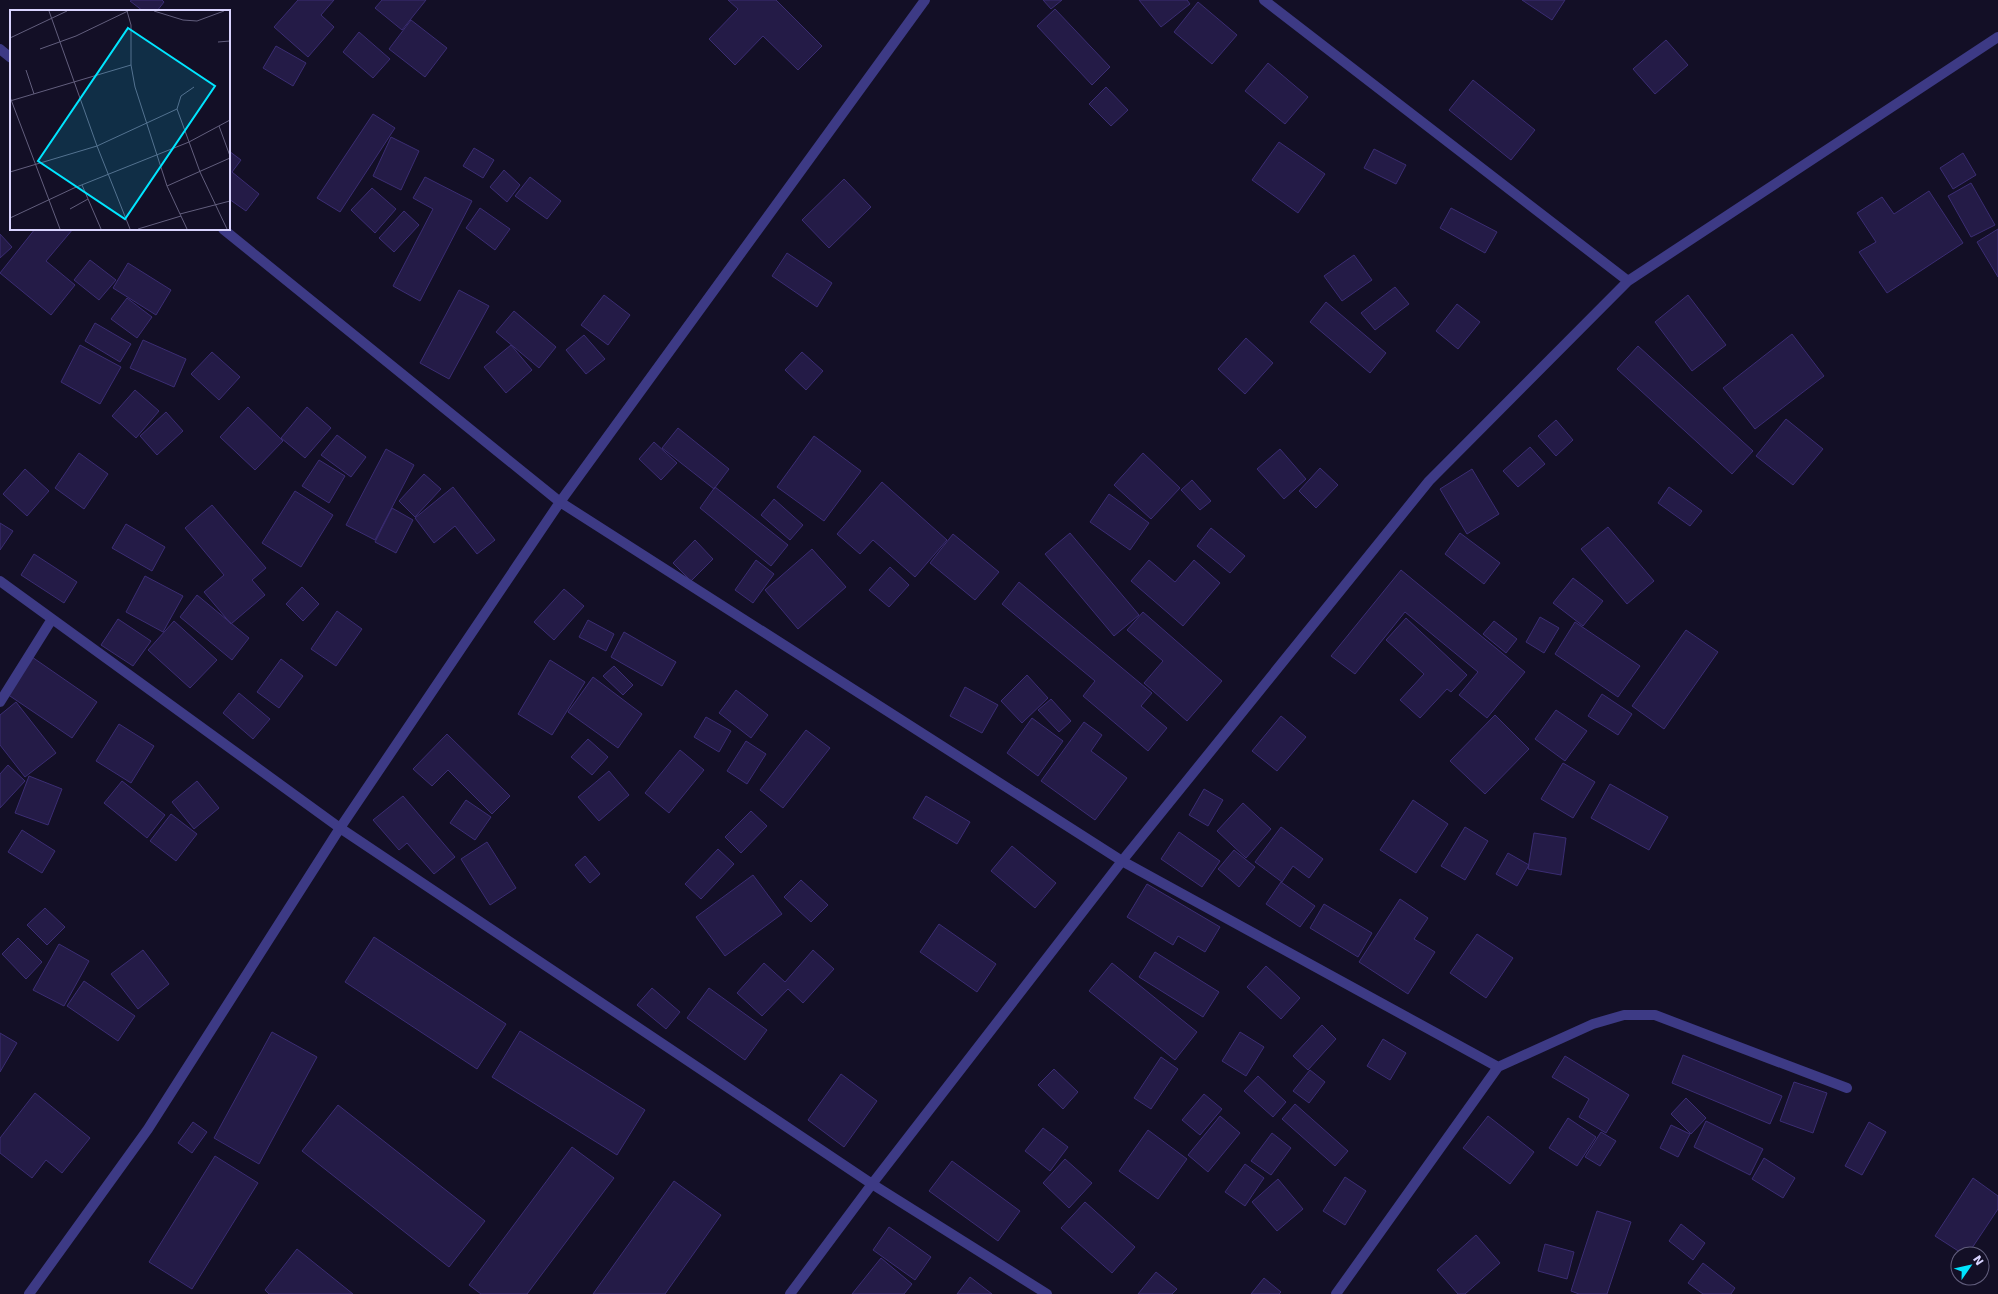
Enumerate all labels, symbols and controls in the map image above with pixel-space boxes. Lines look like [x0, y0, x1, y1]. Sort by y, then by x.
inset map [10, 10, 230, 230]
north arrow [1950, 1246, 1990, 1286]
text: N [1970, 1253, 1986, 1268]

